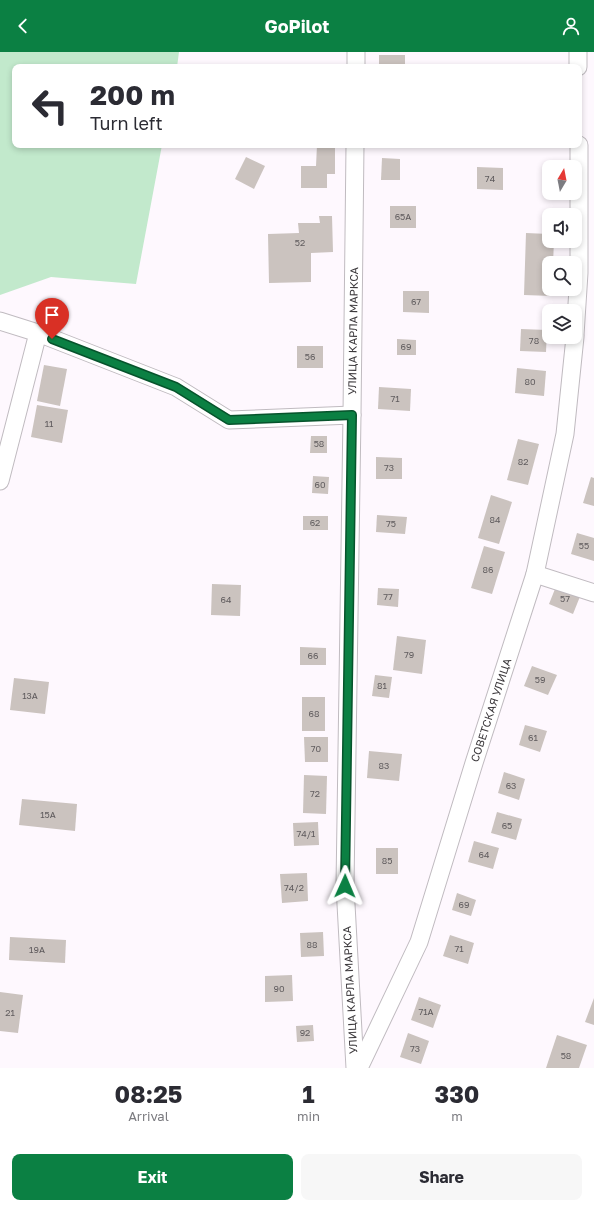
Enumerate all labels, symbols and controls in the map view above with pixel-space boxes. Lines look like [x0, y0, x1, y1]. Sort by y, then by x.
icon: back [12, 15, 34, 37]
text: GoPilot [265, 15, 329, 37]
icon: person [560, 15, 582, 37]
text: 200 m [90, 78, 175, 111]
icon: left [24, 80, 76, 132]
text: Turn left [90, 112, 163, 134]
north arrow [542, 160, 582, 200]
map controls [542, 160, 582, 344]
house number: 74 [485, 173, 496, 184]
button: sound [542, 208, 582, 248]
house number: 65А [395, 211, 411, 222]
house number: 52 [295, 237, 305, 248]
button: search [542, 256, 582, 296]
street label: УЛИЦА КАРЛА МАРКСА [345, 266, 360, 395]
house number: 67 [411, 296, 421, 307]
pin [35, 298, 69, 339]
icon: arrive [41, 304, 63, 326]
button: layers [542, 304, 582, 344]
house number: 78 [529, 335, 539, 346]
house number: 69 [401, 341, 411, 352]
house number: 56 [305, 351, 315, 362]
house number: 80 [524, 376, 536, 387]
house number: 71 [390, 393, 400, 404]
house number: 11 [45, 418, 54, 429]
house number: 58 [314, 438, 324, 449]
house number: 82 [518, 456, 528, 467]
house number: 73 [384, 462, 394, 473]
house number: 60 [314, 479, 326, 490]
house number: 84 [490, 514, 501, 525]
house number: 62 [310, 517, 320, 528]
house number: 75 [386, 518, 396, 529]
house number: 55 [579, 540, 589, 551]
house number: 86 [483, 564, 493, 575]
house number: 77 [383, 591, 393, 602]
house number: 57 [560, 593, 570, 604]
house number: 64 [221, 594, 232, 605]
house number: 79 [404, 649, 414, 660]
house number: 66 [308, 650, 318, 661]
street label: СОВЕТСКАЯ УЛИЦА [468, 656, 514, 763]
house number: 59 [535, 674, 545, 685]
house number: 81 [377, 680, 388, 691]
house number: 13А [22, 690, 38, 701]
house number: 68 [309, 708, 319, 719]
house number: 61 [528, 732, 539, 743]
house number: 70 [311, 743, 322, 754]
house number: 83 [379, 760, 389, 771]
house number: 63 [506, 780, 516, 791]
house number: 72 [310, 788, 320, 799]
house number: 15А [40, 809, 56, 820]
house number: 65 [502, 820, 512, 831]
house number: 74/1 [297, 828, 316, 839]
house number: 64 [479, 849, 490, 860]
house number: 85 [382, 855, 392, 866]
position arrow [324, 865, 366, 907]
house number: 74/2 [284, 882, 304, 893]
house number: 69 [459, 899, 469, 910]
street label: УЛИЦА КАРЛА МАРКСА [340, 925, 359, 1054]
house number: 88 [307, 939, 317, 950]
house number: 71 [454, 943, 464, 954]
house number: 19А [29, 944, 45, 955]
house number: 90 [273, 983, 285, 994]
house number: 71А [418, 1006, 434, 1017]
house number: 21 [5, 1007, 15, 1018]
house number: 92 [300, 1027, 310, 1038]
house number: 73 [410, 1043, 420, 1054]
house number: 58 [561, 1050, 571, 1061]
text: 08:25 [115, 1079, 182, 1108]
text: 1 [302, 1079, 315, 1108]
text: 330 [435, 1079, 479, 1108]
text: Arrival [128, 1108, 169, 1124]
text: min [297, 1108, 320, 1124]
text: m [451, 1108, 463, 1124]
button: Exit [12, 1154, 293, 1200]
button: Share [301, 1154, 582, 1200]

